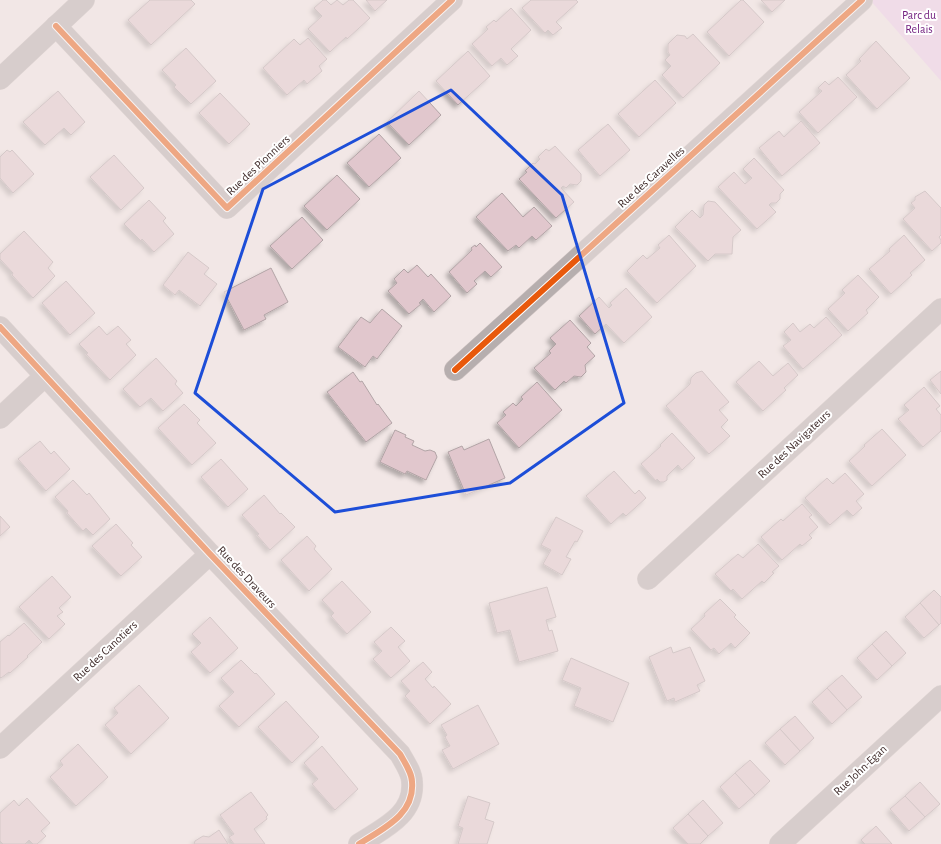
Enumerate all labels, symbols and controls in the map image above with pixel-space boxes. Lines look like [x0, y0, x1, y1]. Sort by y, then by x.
park label: Parc du Relais [902, 9, 936, 35]
street label: Rue des Pionniers [224, 133, 292, 197]
street label: Rue des Caravelles [615, 144, 687, 210]
street label: Rue des Navigateurs [755, 407, 833, 481]
street label: Rue des Draveurs [215, 544, 279, 610]
street label: Rue des Canotiers [71, 618, 139, 684]
street label: Rue John-Egan [831, 743, 889, 797]

